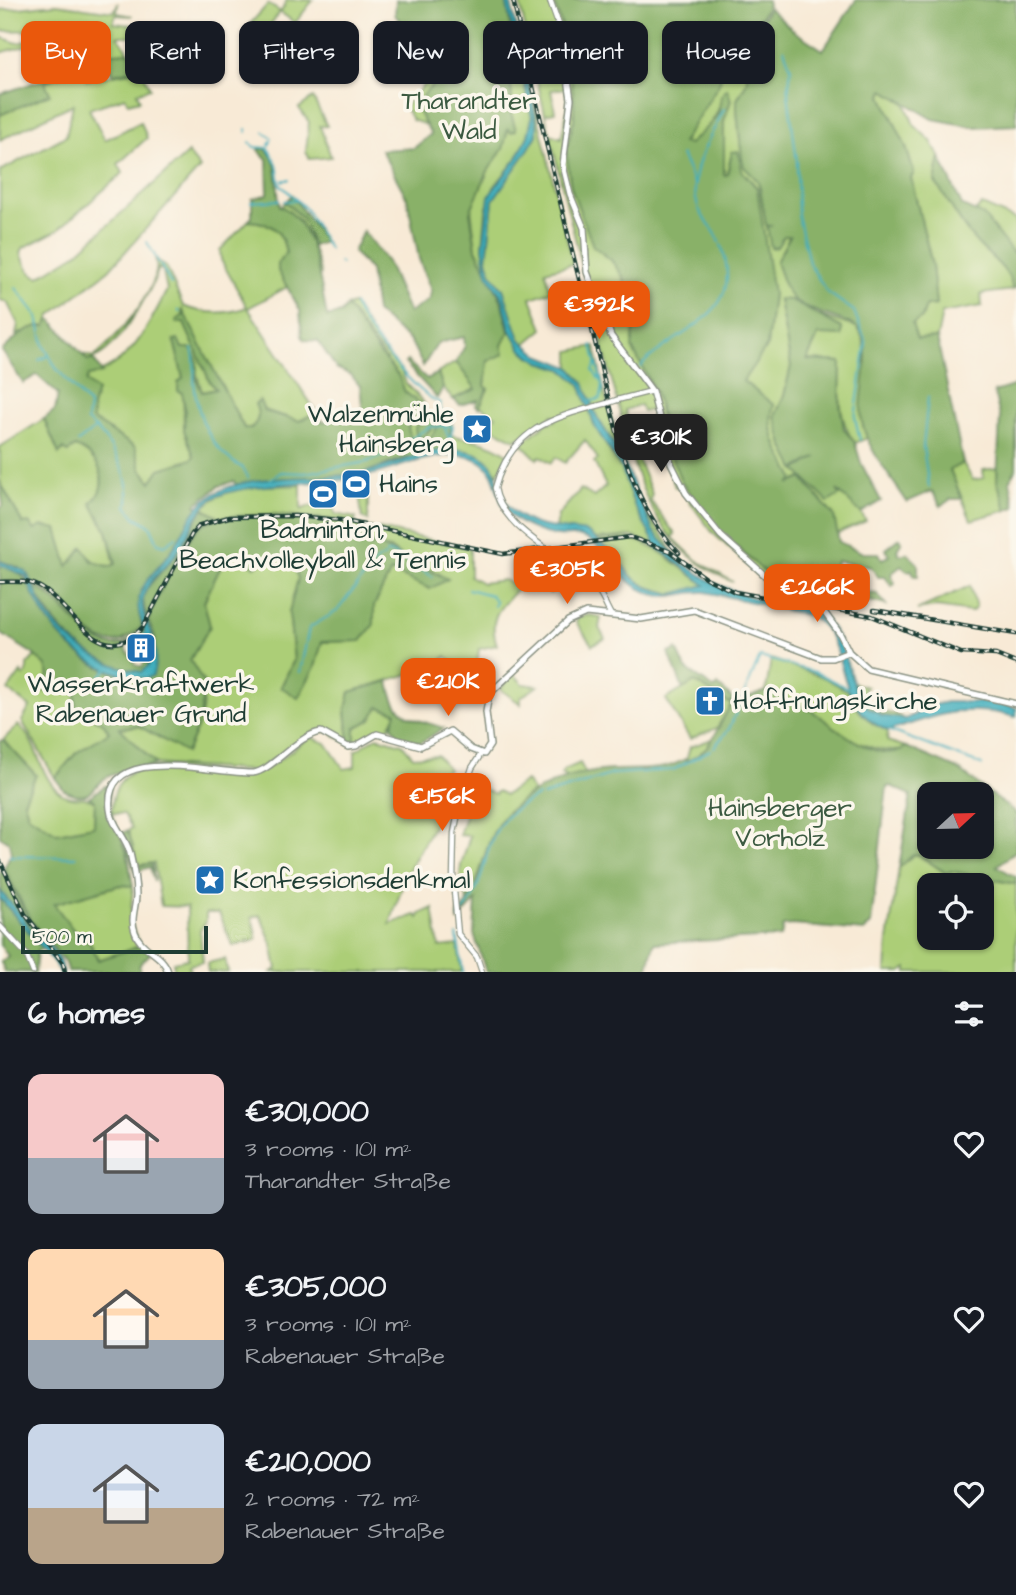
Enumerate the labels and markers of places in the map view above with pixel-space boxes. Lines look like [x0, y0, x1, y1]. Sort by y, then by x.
pin: €392K [550, 282, 648, 341]
place label: Walzenmühle Hainsberg [308, 396, 454, 464]
place icon: Walzenmühle Hainsberg [460, 412, 494, 446]
pin: €301K [612, 414, 710, 474]
place label: Hains [379, 466, 438, 502]
sports icon: Hains [339, 467, 373, 501]
sports icon: Badminton, Beachvolleyball & Tennis [306, 477, 340, 511]
place label: Badminton, Beachvolleyball & Tennis [179, 512, 467, 580]
pin: €305K [518, 546, 616, 606]
pin: €266K [768, 564, 866, 624]
building icon: Wasserkraftwerk Rabenauer Grund [124, 631, 158, 665]
pin: €210K [399, 658, 497, 718]
place label: Wasserkraftwerk Rabenauer Grund [27, 666, 255, 732]
place label: Hoffnungskirche [733, 683, 938, 721]
church icon: Hoffnungskirche [693, 684, 727, 718]
pin: €156K [393, 774, 491, 833]
place label: Konfessionsdenkmal [233, 862, 471, 898]
place icon: Konfessionsdenkmal [193, 863, 227, 897]

